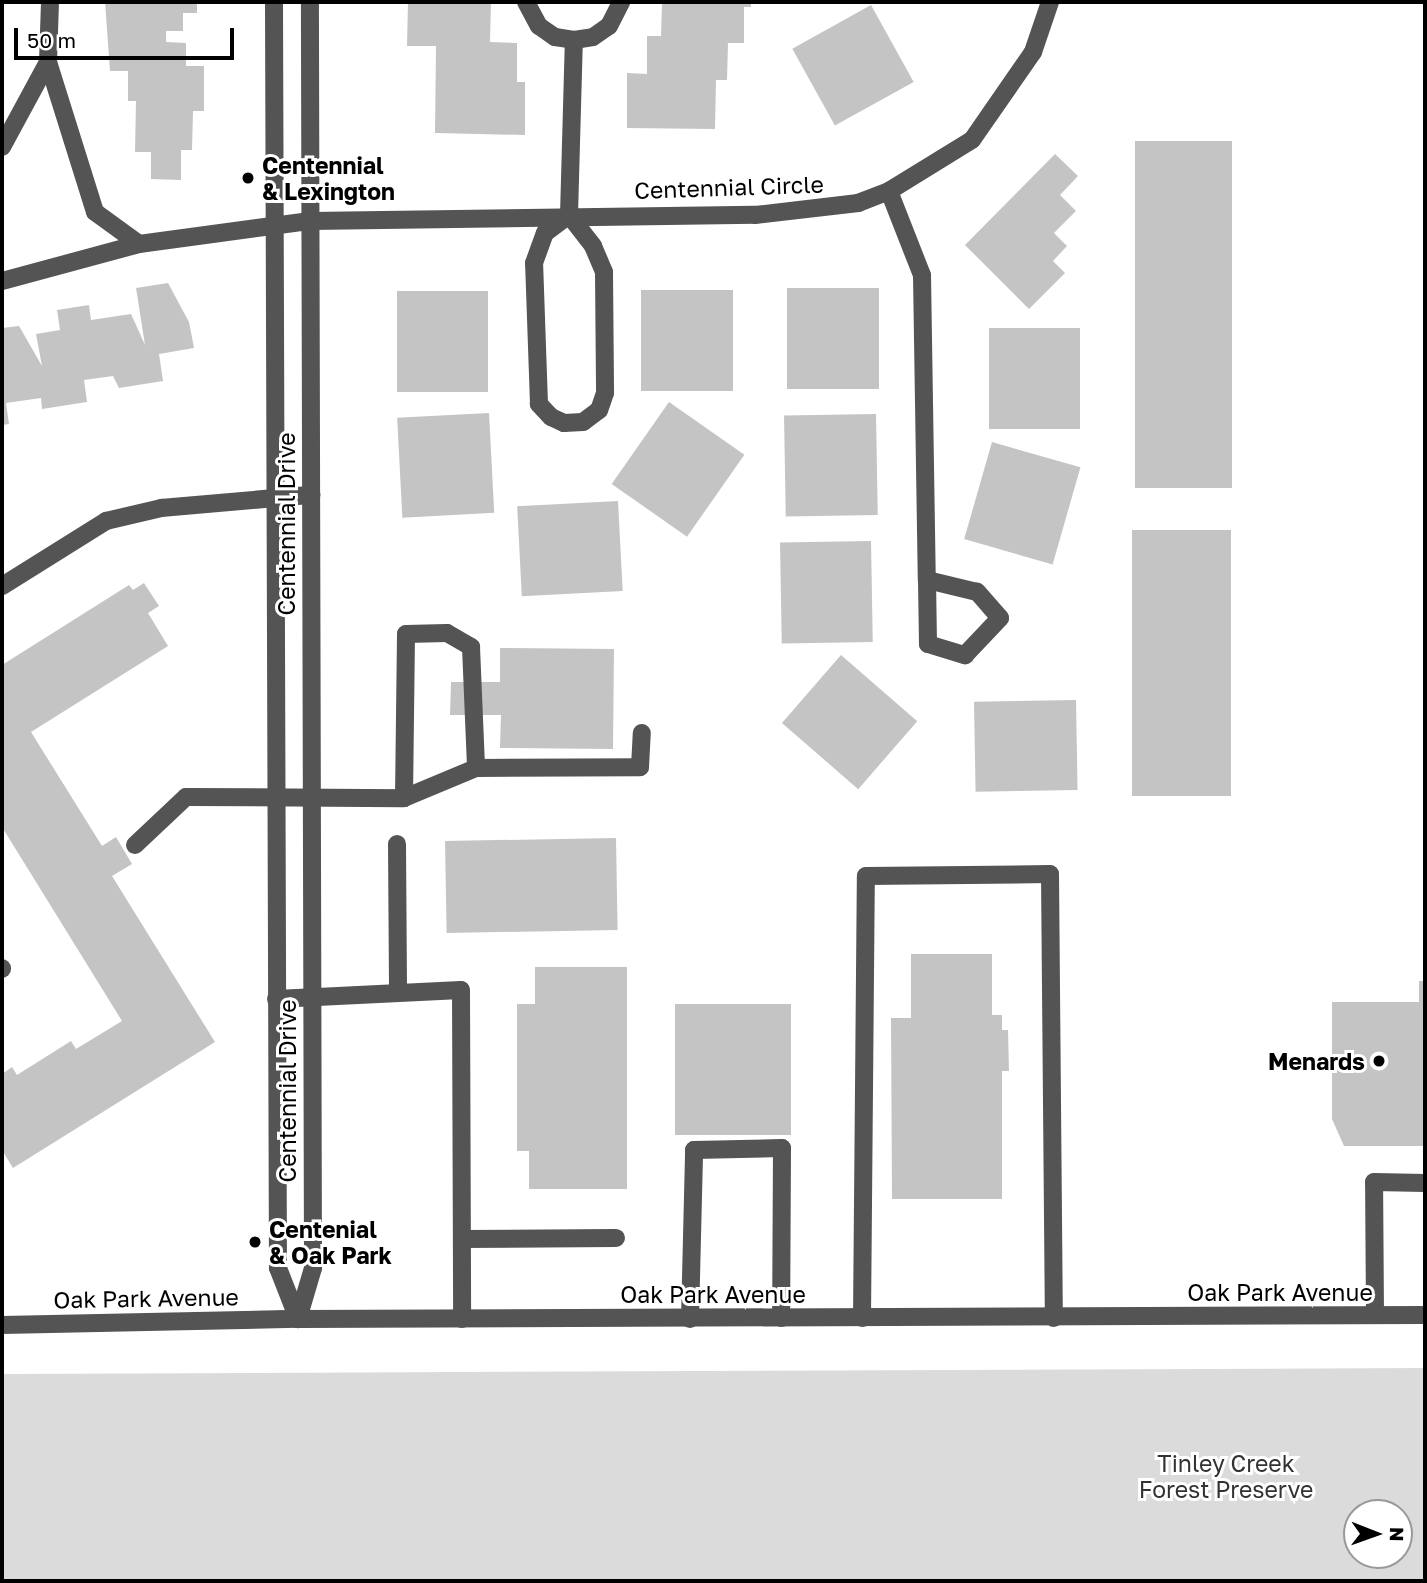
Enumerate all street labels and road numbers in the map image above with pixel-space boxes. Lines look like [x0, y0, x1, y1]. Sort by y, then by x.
street label: Centennial Circle [634, 170, 824, 204]
street label: Centennial Drive [272, 433, 300, 615]
street label: Centennial Drive [273, 1000, 301, 1182]
street label: Oak Park Avenue [1187, 1278, 1373, 1306]
street label: Oak Park Avenue [620, 1280, 806, 1308]
street label: Oak Park Avenue [53, 1283, 239, 1313]

